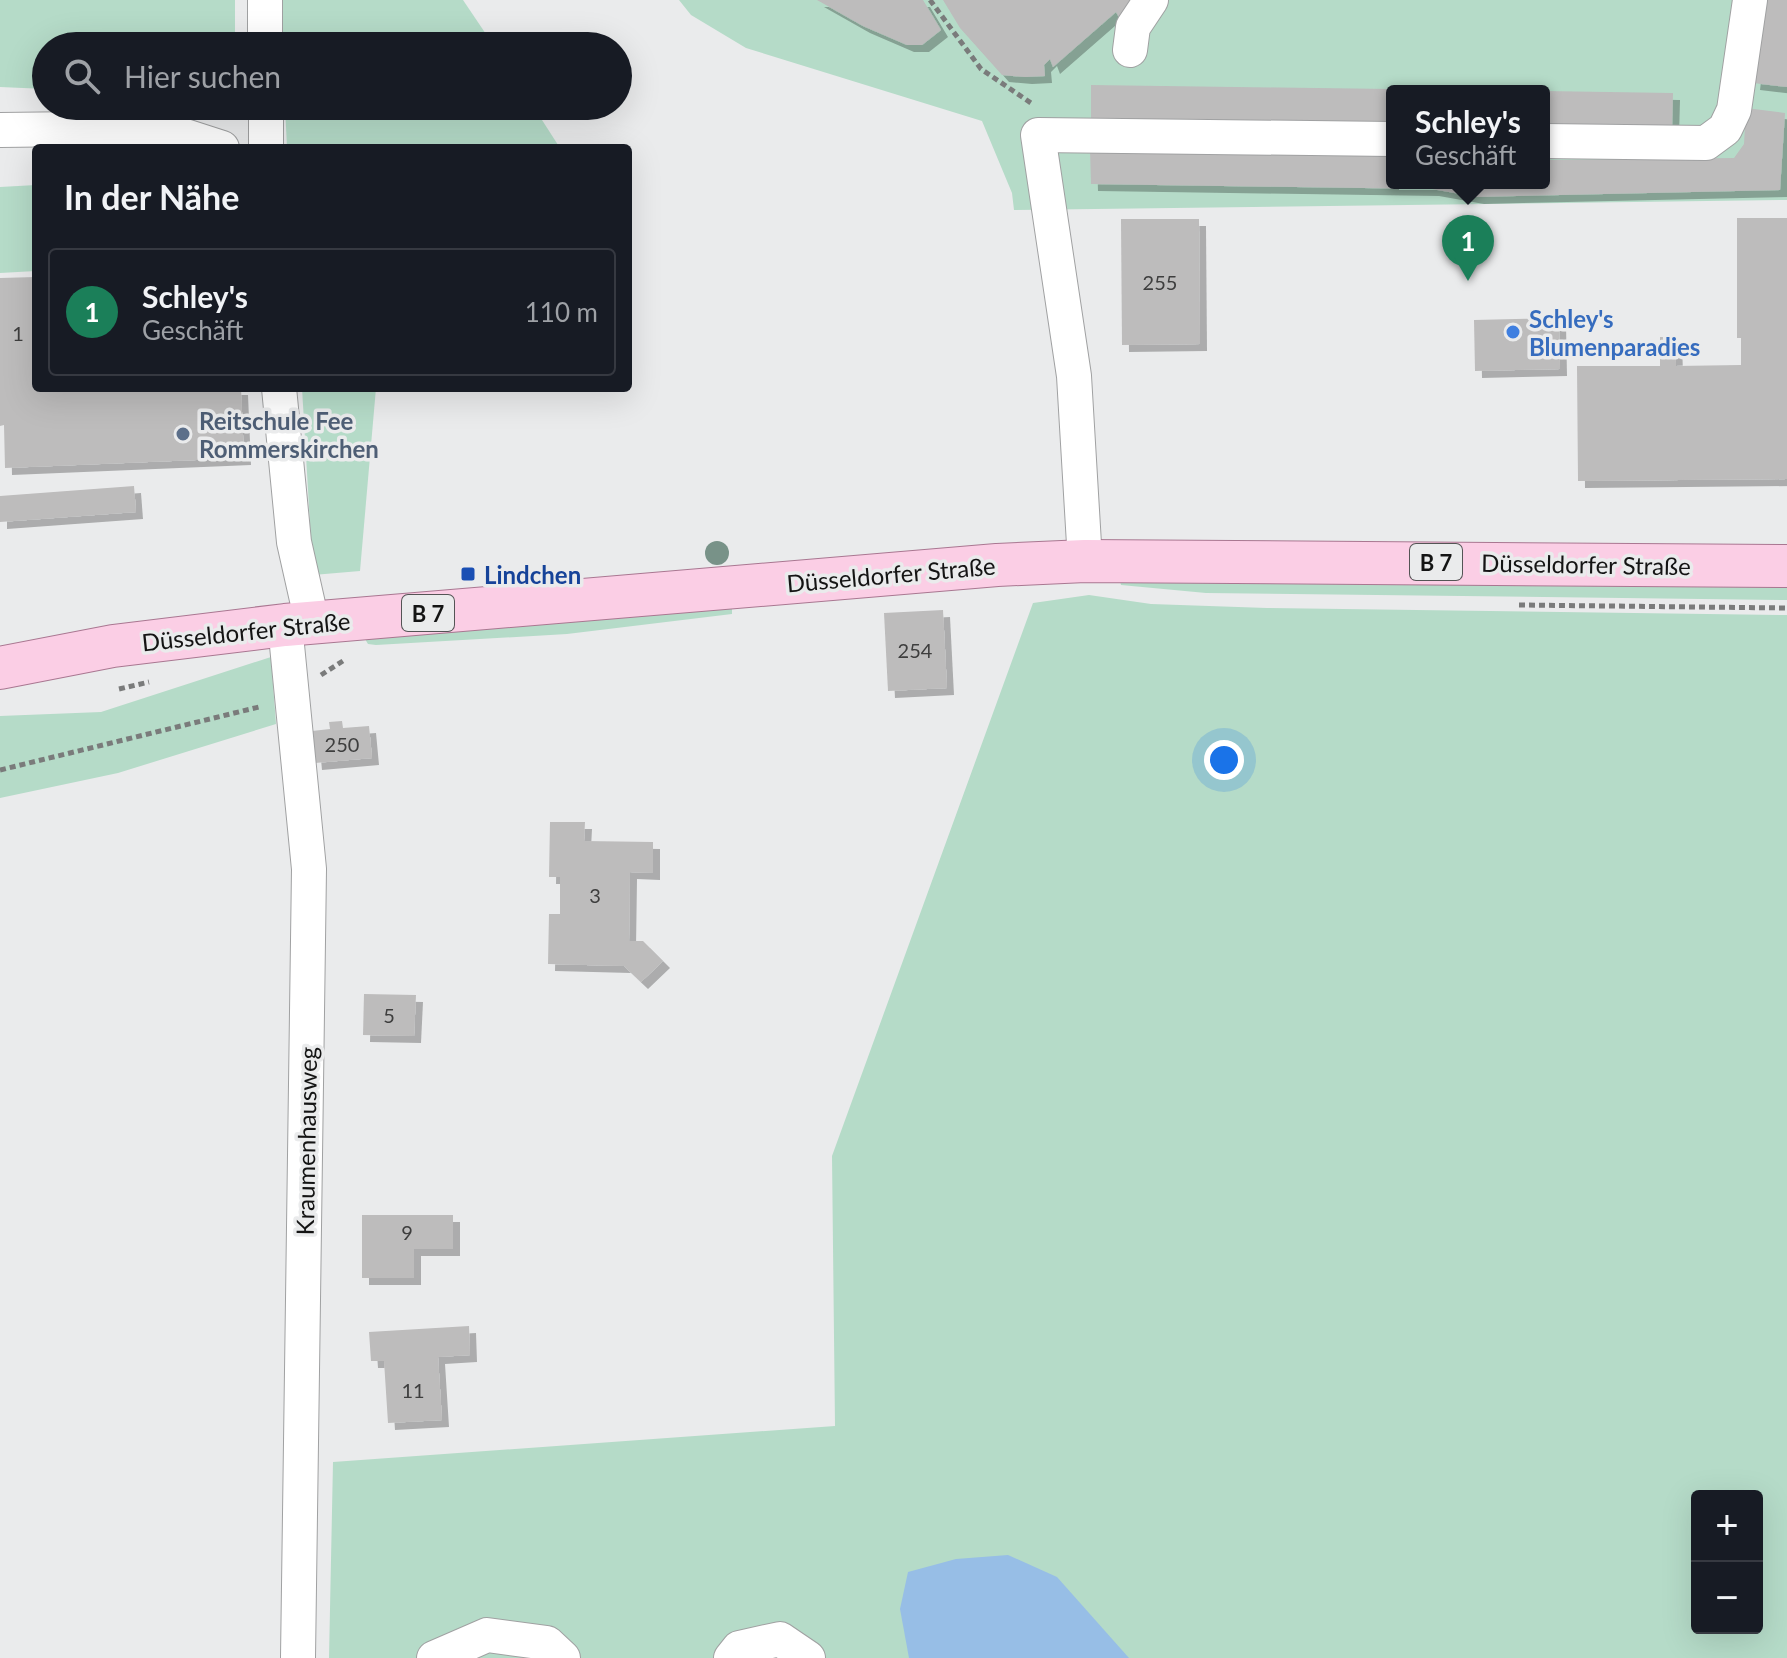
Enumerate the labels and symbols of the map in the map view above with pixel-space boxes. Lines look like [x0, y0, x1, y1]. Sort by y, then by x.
pin: 1 [1442, 215, 1494, 281]
house number: 255 [1143, 270, 1177, 294]
place label: Schley's Blumenparadies [1529, 304, 1700, 361]
house number: 1 [12, 321, 24, 345]
marker: Schley's Blumenparadies [1504, 323, 1522, 341]
place label: Reitschule Fee Rommerskirchen [199, 406, 379, 463]
marker: Reitschule Fee Rommerskirchen [174, 425, 192, 443]
road number: B 7 [1410, 544, 1462, 580]
street label: Düsseldorfer Straße [1481, 548, 1691, 580]
street label: Düsseldorfer Straße [785, 550, 997, 598]
place label: Lindchen [484, 560, 581, 589]
marker: Lindchen [459, 565, 477, 583]
road number: B 7 [402, 595, 454, 631]
street label: Düsseldorfer Straße [140, 606, 352, 656]
house number: 254 [898, 638, 933, 662]
house number: 250 [325, 732, 359, 756]
your location [1204, 740, 1244, 780]
house number: 3 [589, 883, 601, 907]
house number: 5 [383, 1003, 395, 1027]
street label: Kraumenhausweg [290, 1047, 322, 1235]
house number: 9 [401, 1220, 413, 1244]
house number: 11 [401, 1378, 425, 1402]

